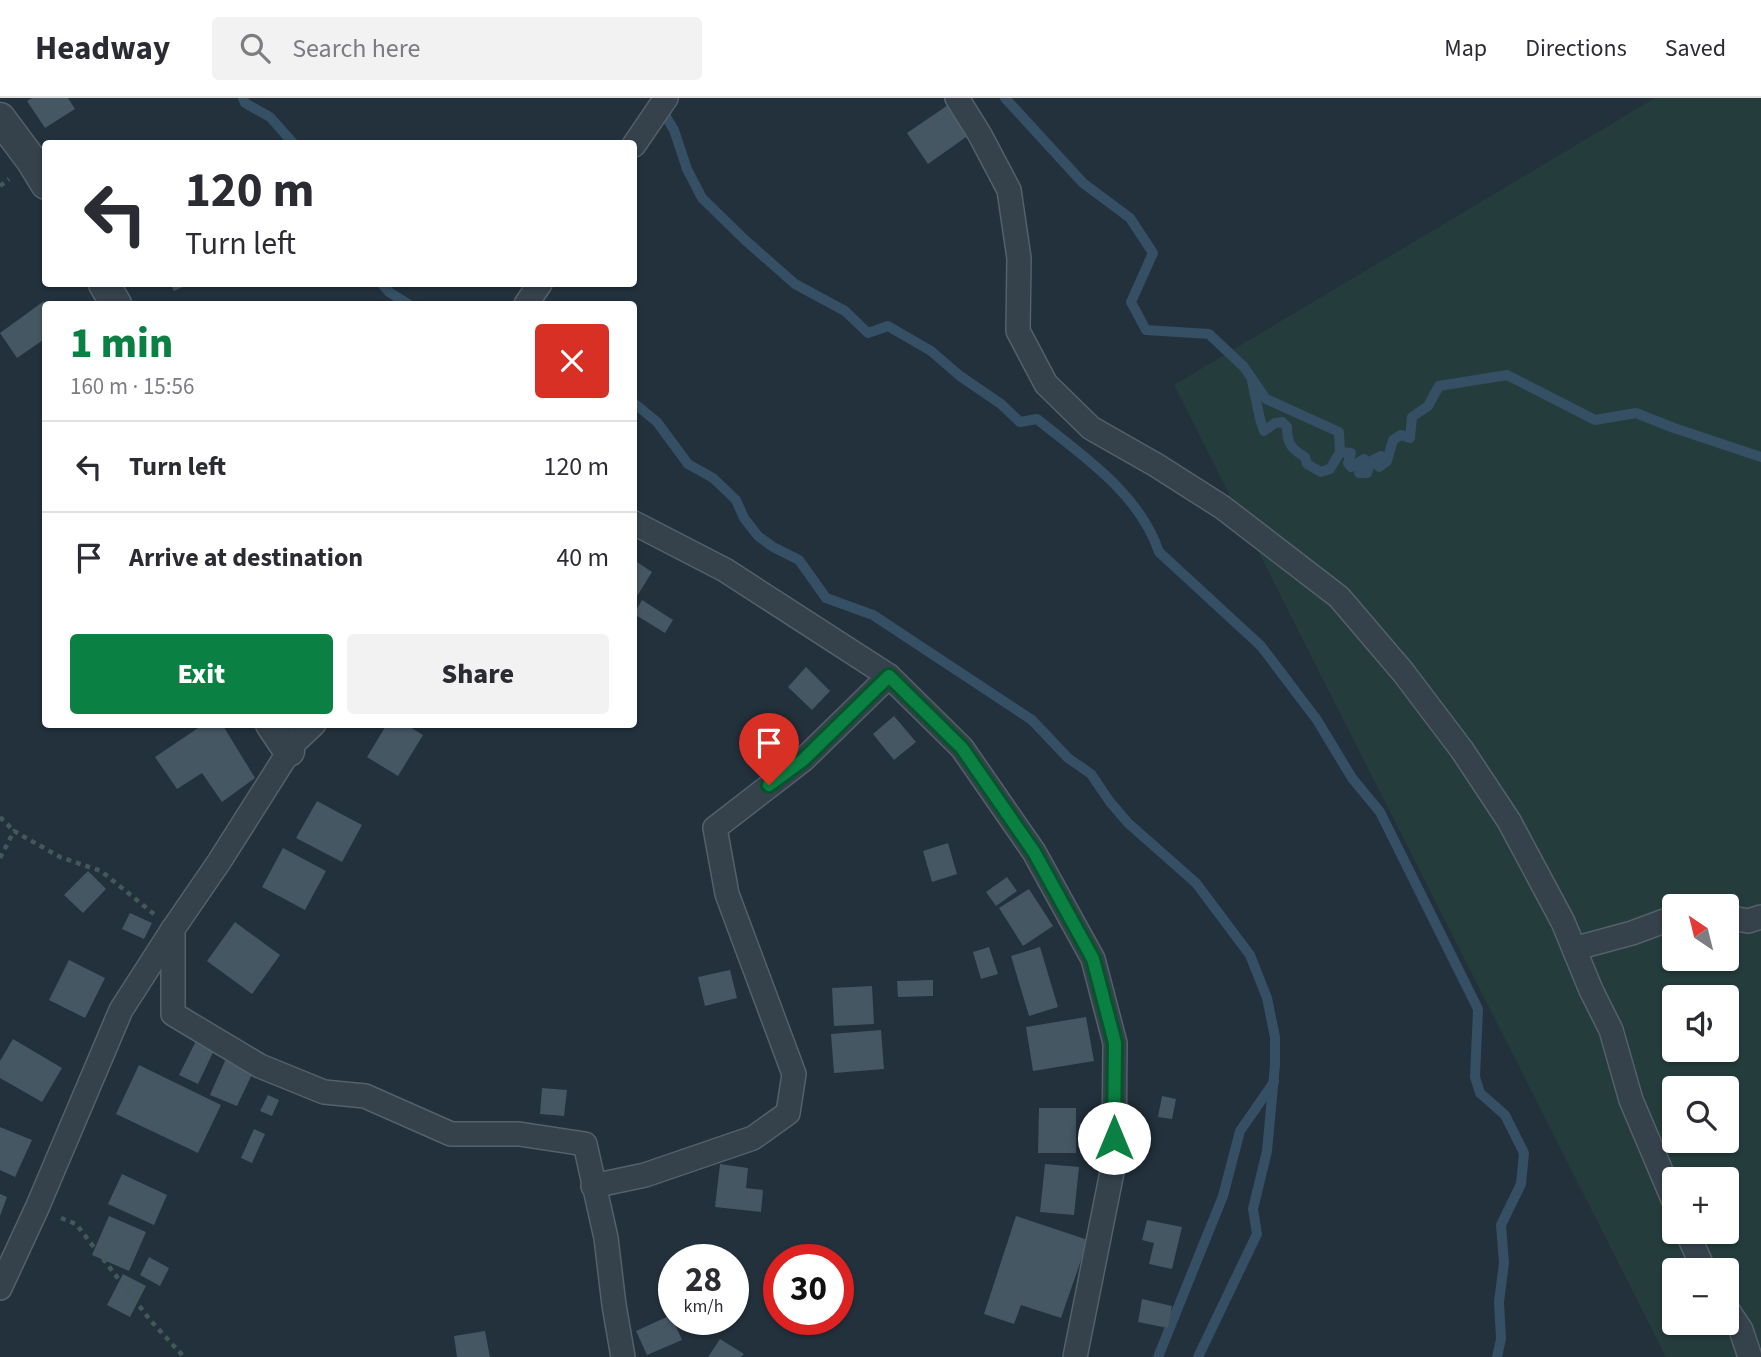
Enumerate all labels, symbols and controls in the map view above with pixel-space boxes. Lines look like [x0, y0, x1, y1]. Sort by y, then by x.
search box [212, 17, 702, 80]
text: Headway [35, 25, 170, 72]
icon: search [236, 29, 274, 67]
text: Search here [292, 30, 420, 67]
text: Map [1444, 31, 1487, 66]
text: Directions [1525, 31, 1627, 66]
text: Saved [1665, 31, 1726, 66]
text: 120 m [185, 156, 314, 226]
icon: left [70, 168, 161, 259]
text: Turn left [185, 221, 296, 267]
text: 1 min [70, 314, 173, 374]
button: close [535, 324, 609, 398]
text: 160 m · 15:56 [70, 370, 194, 403]
icon: left [70, 448, 108, 486]
text: Turn left [129, 448, 226, 485]
text: 120 m [543, 448, 609, 485]
icon: arrive [70, 539, 108, 577]
text: Arrive at destination [129, 539, 363, 576]
text: 40 m [556, 539, 609, 576]
button: Exit [70, 634, 333, 714]
button: Share [347, 634, 609, 714]
pin [739, 713, 799, 785]
icon: arrive [750, 724, 788, 762]
north arrow [1662, 894, 1740, 971]
map controls [1662, 894, 1739, 1335]
button: sound [1662, 985, 1739, 1062]
button: search [1662, 1076, 1739, 1153]
position arrow [1077, 1101, 1151, 1175]
button: + [1662, 1167, 1739, 1244]
speed limit sign: 30 [763, 1244, 854, 1335]
text: 28 [685, 1255, 722, 1305]
button: − [1662, 1258, 1739, 1335]
text: km/h [684, 1294, 723, 1319]

